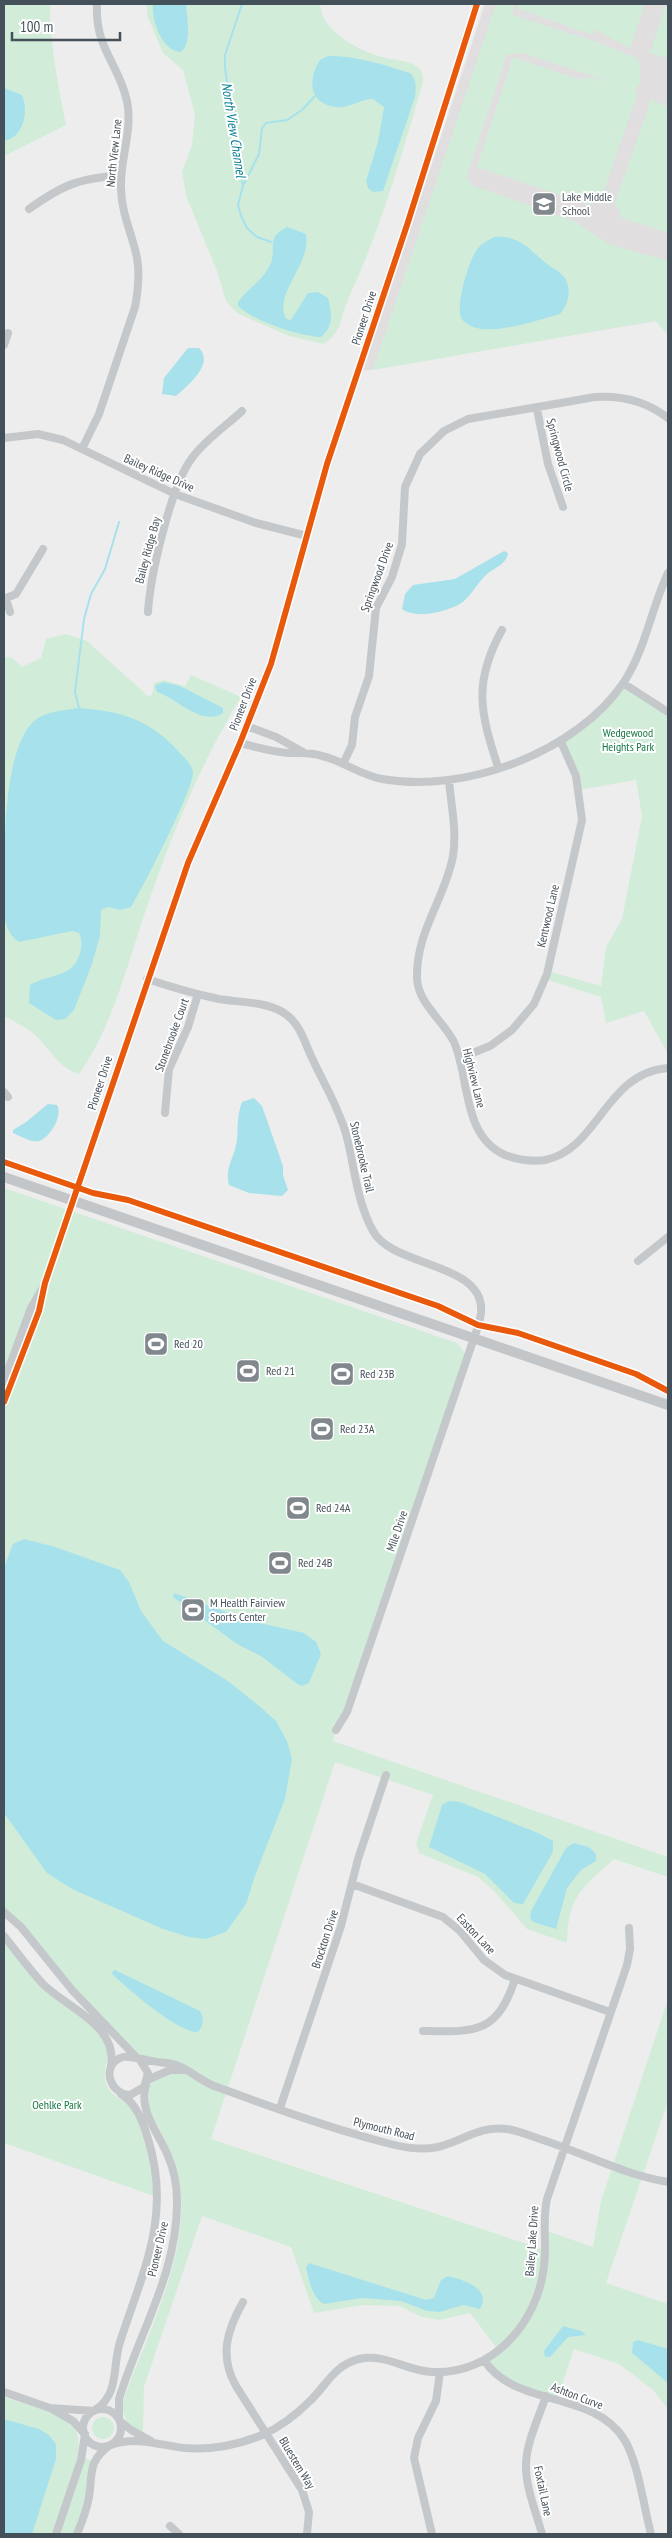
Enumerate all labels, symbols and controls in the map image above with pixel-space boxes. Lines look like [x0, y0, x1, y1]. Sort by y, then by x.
scale bar [12, 10, 120, 42]
text: 100 m [20, 17, 53, 36]
water label: North View Channel [218, 81, 251, 181]
street label: North View Lane [102, 118, 125, 188]
place label: Lake Middle School [562, 189, 612, 218]
school or university icon: Lake Middle School [531, 191, 557, 217]
street label: Pioneer Drive [348, 289, 379, 347]
street label: Springwood Circle [544, 417, 577, 493]
street label: Bailey Ridge Drive [122, 450, 197, 495]
street label: Bailey Ridge Bay [131, 514, 164, 585]
street label: Springwood Drive [357, 540, 396, 614]
street label: Pioneer Drive [226, 675, 260, 733]
park label: Wedgewood Heights Park [602, 725, 654, 754]
street label: Kentwood Lane [533, 883, 562, 949]
street label: Stonebrooke Court [151, 995, 192, 1074]
street label: Highview Lane [460, 1047, 489, 1109]
street label: Pioneer Drive [84, 1054, 115, 1112]
street label: Stonebrooke Trail [347, 1120, 378, 1194]
sports icon: Red 20 [143, 1331, 169, 1357]
place label: Red 20 [174, 1336, 203, 1351]
sports icon: Red 21 [235, 1358, 261, 1384]
sports icon: Red 23B [329, 1361, 355, 1387]
place label: Red 21 [266, 1363, 295, 1378]
place label: Red 23B [360, 1366, 395, 1381]
sports icon: Red 23A [309, 1416, 335, 1442]
place label: Red 23A [340, 1421, 375, 1436]
sports icon: Red 24A [285, 1495, 311, 1521]
place label: Red 24A [316, 1500, 351, 1515]
street label: Mile Drive [383, 1508, 411, 1553]
sports icon: Red 24B [267, 1550, 293, 1576]
place label: Red 24B [298, 1555, 333, 1570]
place label: M Health Fairview Sports Center [210, 1595, 286, 1624]
sports icon: M Health Fairview Sports Center [180, 1597, 206, 1623]
street label: Brockton Drive [308, 1907, 341, 1970]
street label: Easton Lane [454, 1910, 499, 1957]
park label: Oehlke Park [32, 2097, 82, 2112]
street label: Plymouth Road [352, 2114, 416, 2143]
street label: Bailey Lake Drive [522, 2205, 541, 2277]
street label: Pioneer Drive [144, 2220, 171, 2278]
street label: Ashton Curve [549, 2379, 605, 2412]
street label: Bluestem Way [276, 2434, 319, 2492]
street label: Foxtail Lane [531, 2465, 556, 2517]

